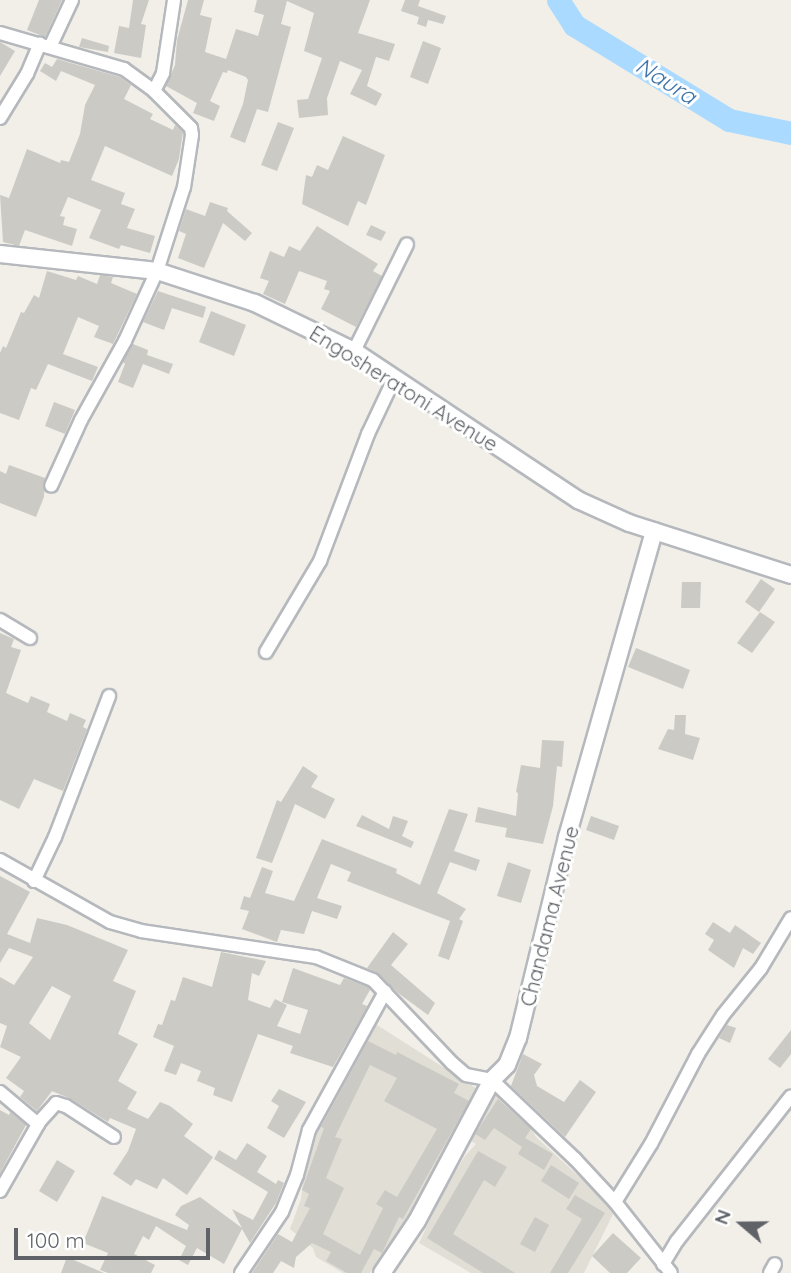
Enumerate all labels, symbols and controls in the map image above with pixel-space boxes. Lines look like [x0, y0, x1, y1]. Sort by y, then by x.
water label: Naura [631, 52, 701, 110]
street label: Engosheratoni Avenue [305, 320, 503, 456]
street label: Chandama Avenue [514, 823, 584, 1009]
north arrow [707, 1189, 777, 1259]
text: N [709, 1206, 736, 1227]
scale bar [18, 1214, 214, 1258]
text: 100 m [27, 1227, 85, 1253]

